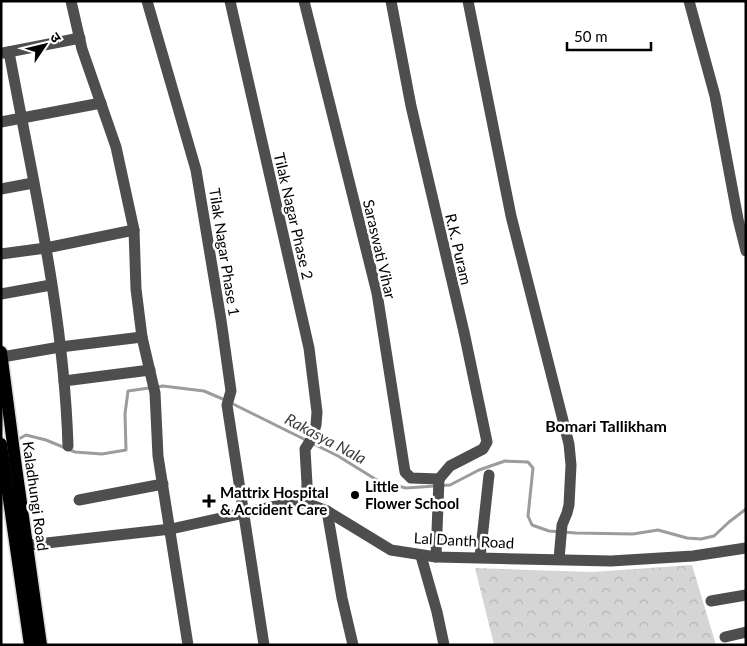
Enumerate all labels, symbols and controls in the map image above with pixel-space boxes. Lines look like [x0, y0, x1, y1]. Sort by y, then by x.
north arrow [20, 20, 70, 70]
scale bar [567, 20, 651, 52]
text: 50 m [574, 27, 608, 45]
text: उ [47, 29, 66, 46]
street label: Tilak Nagar Phase 2 [271, 151, 317, 281]
street label: Tilak Nagar Phase 1 [206, 187, 244, 317]
street label: Saraswati Vihar [360, 198, 400, 301]
street label: R.K. Puram [442, 212, 476, 286]
water label: Rakasya Nala [282, 409, 370, 467]
district label: Bomari Tallikham [545, 416, 667, 435]
street label: Kaladhungi Road [19, 440, 53, 552]
place label: Little Flower School [365, 477, 459, 512]
place label: Mattrix Hospital & Accident Care [220, 483, 329, 518]
marker: Little Flower School [349, 489, 361, 501]
marker: Mattrix Hospital & Accident Care [202, 494, 216, 508]
street label: Lal Danth Road [413, 528, 515, 552]

